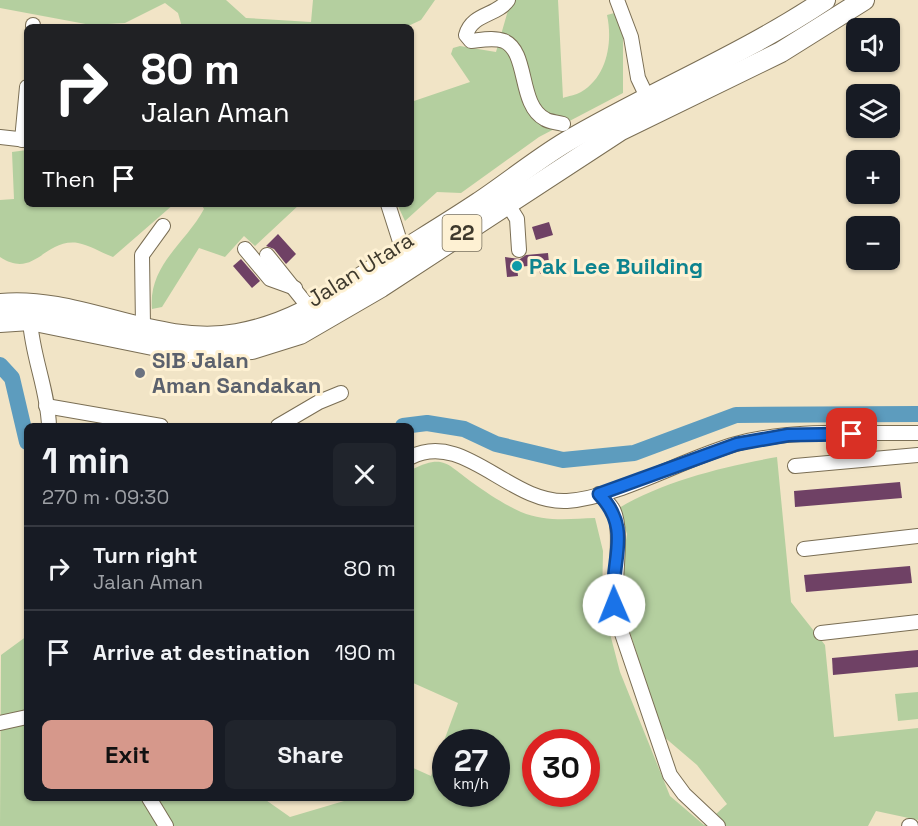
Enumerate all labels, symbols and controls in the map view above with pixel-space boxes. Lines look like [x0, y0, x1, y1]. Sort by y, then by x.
map controls [846, 18, 900, 270]
button: sound [846, 18, 900, 72]
text: 80 m [141, 43, 240, 96]
icon: right [42, 48, 120, 126]
button: layers [846, 84, 900, 138]
text: Jalan Aman [141, 95, 289, 130]
button: + [846, 150, 900, 204]
icon: arrive [107, 162, 140, 195]
text: Then [42, 165, 95, 193]
road number: 22 [442, 215, 482, 251]
button: − [846, 216, 900, 270]
street label: Jalan Utara [302, 225, 419, 313]
place label: Pak Lee Building [529, 252, 703, 280]
marker: Pak Lee Building [510, 259, 524, 273]
place label: SIB Jalan Aman Sandakan [152, 346, 321, 399]
marker: SIB Jalan Aman Sandakan [133, 366, 147, 380]
pin [826, 408, 877, 459]
icon: arrive [835, 417, 868, 450]
text: 1 min [42, 438, 130, 484]
button: close [333, 443, 396, 506]
text: 270 m · 09:30 [42, 484, 169, 510]
text: Turn right [93, 541, 198, 569]
icon: right [42, 552, 75, 585]
text: 80 m [344, 554, 396, 582]
text: Jalan Aman [93, 569, 203, 595]
position arrow [582, 573, 646, 637]
icon: arrive [42, 636, 75, 669]
text: Arrive at destination [93, 638, 310, 666]
text: 190 m [335, 638, 396, 666]
button: Exit [42, 720, 213, 789]
button: Share [225, 720, 396, 789]
speed limit sign: 30 [522, 729, 600, 807]
text: 27 [454, 741, 488, 780]
text: km/h [453, 774, 489, 793]

